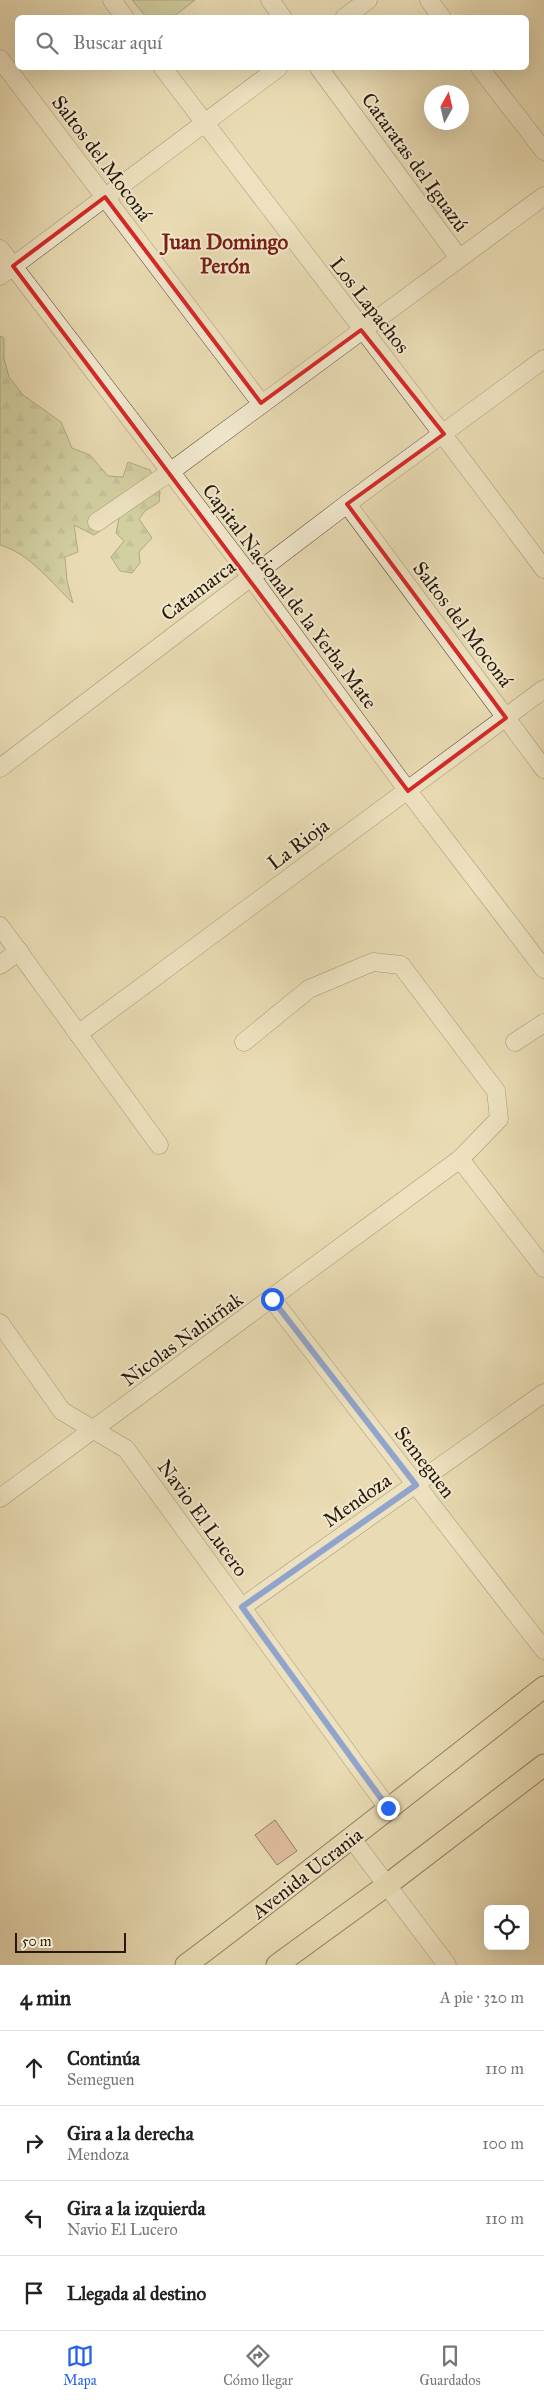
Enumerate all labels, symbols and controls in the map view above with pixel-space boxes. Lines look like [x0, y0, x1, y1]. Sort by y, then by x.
search box [15, 15, 529, 70]
icon: search [33, 29, 61, 57]
text: Buscar aquí [73, 31, 162, 54]
north arrow [424, 85, 469, 130]
street label: Cataratas del Iguazú [356, 88, 474, 237]
street label: Saltos del Moconá [47, 91, 157, 226]
district label: Juan Domingo Perón [159, 229, 289, 279]
street label: Los Lapachos [325, 252, 415, 358]
street label: Capital Nacional de la Yerba Mate [197, 479, 383, 713]
street label: Catamarca [156, 554, 240, 626]
street label: Saltos del Moconá [408, 557, 518, 692]
street label: La Rioja [263, 813, 334, 875]
street label: Nicolas Nahirñak [117, 1287, 248, 1391]
route start [261, 1288, 284, 1311]
street label: Semeguen [389, 1421, 461, 1503]
street label: Navio El Lucero [153, 1455, 253, 1581]
street label: Mendoza [318, 1468, 396, 1532]
route end [377, 1797, 400, 1820]
street label: Avenida Ucrania [246, 1822, 368, 1924]
map controls [484, 1905, 529, 1950]
button: locate [484, 1905, 529, 1950]
scale bar [15, 1930, 126, 1953]
text: 50 m [22, 1933, 51, 1950]
text: 4 min [20, 1985, 71, 2011]
text: A pie · 320 m [440, 1988, 524, 2007]
text: Continúa [67, 2047, 140, 2070]
icon: ahead [20, 2054, 48, 2082]
text: 110 m [485, 2059, 524, 2078]
text: Semeguen [67, 2070, 134, 2089]
text: Gira a la derecha [67, 2122, 194, 2145]
icon: right [20, 2129, 48, 2157]
text: 100 m [482, 2134, 524, 2153]
text: Mendoza [67, 2145, 129, 2164]
text: Gira a la izquierda [67, 2197, 206, 2220]
icon: left [20, 2204, 48, 2232]
text: 110 m [485, 2209, 524, 2228]
text: Navio El Lucero [67, 2220, 178, 2239]
icon: arrive [20, 2279, 48, 2307]
text: Llegada al destino [67, 2282, 206, 2305]
tab: Mapa [63, 2342, 97, 2389]
tab: Cómo llegar [223, 2342, 293, 2389]
tab: Guardados [420, 2342, 481, 2389]

